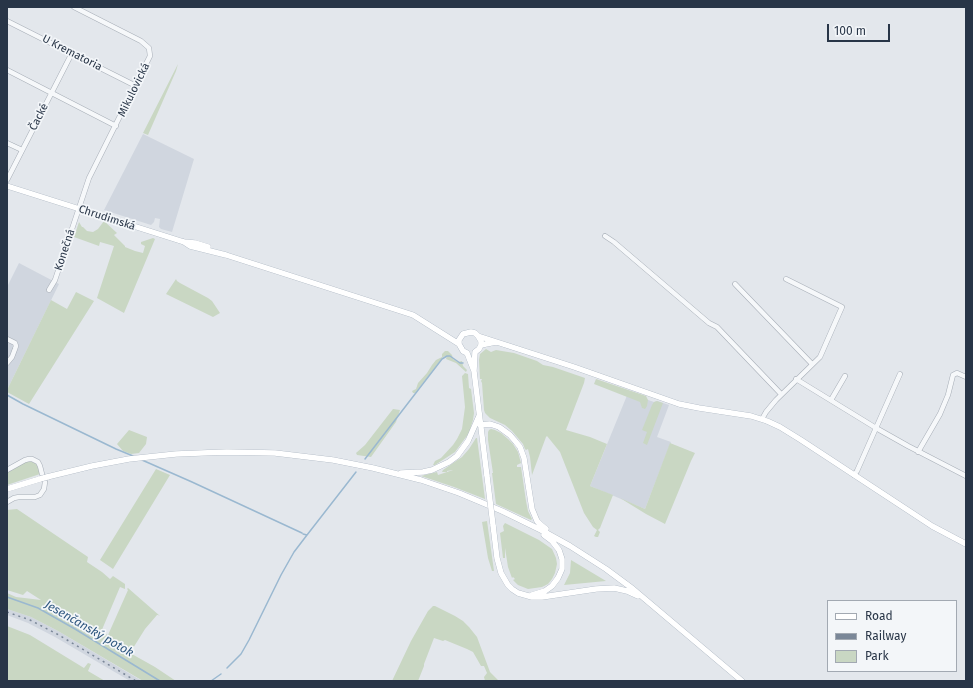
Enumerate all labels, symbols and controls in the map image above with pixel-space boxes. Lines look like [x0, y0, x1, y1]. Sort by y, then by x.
scale bar [829, 16, 892, 42]
text: 100 m [834, 24, 866, 38]
street label: U Krematoria [40, 32, 104, 74]
street label: Mikulovická [115, 61, 153, 119]
street label: Čacké [27, 101, 51, 133]
street label: Chrudimská [77, 203, 137, 233]
street label: Konečná [52, 228, 78, 272]
water label: Jesenčanský potok [42, 598, 136, 660]
legend [827, 600, 957, 672]
text: Road [865, 609, 893, 623]
text: Railway [865, 629, 906, 643]
text: Park [865, 649, 889, 663]

